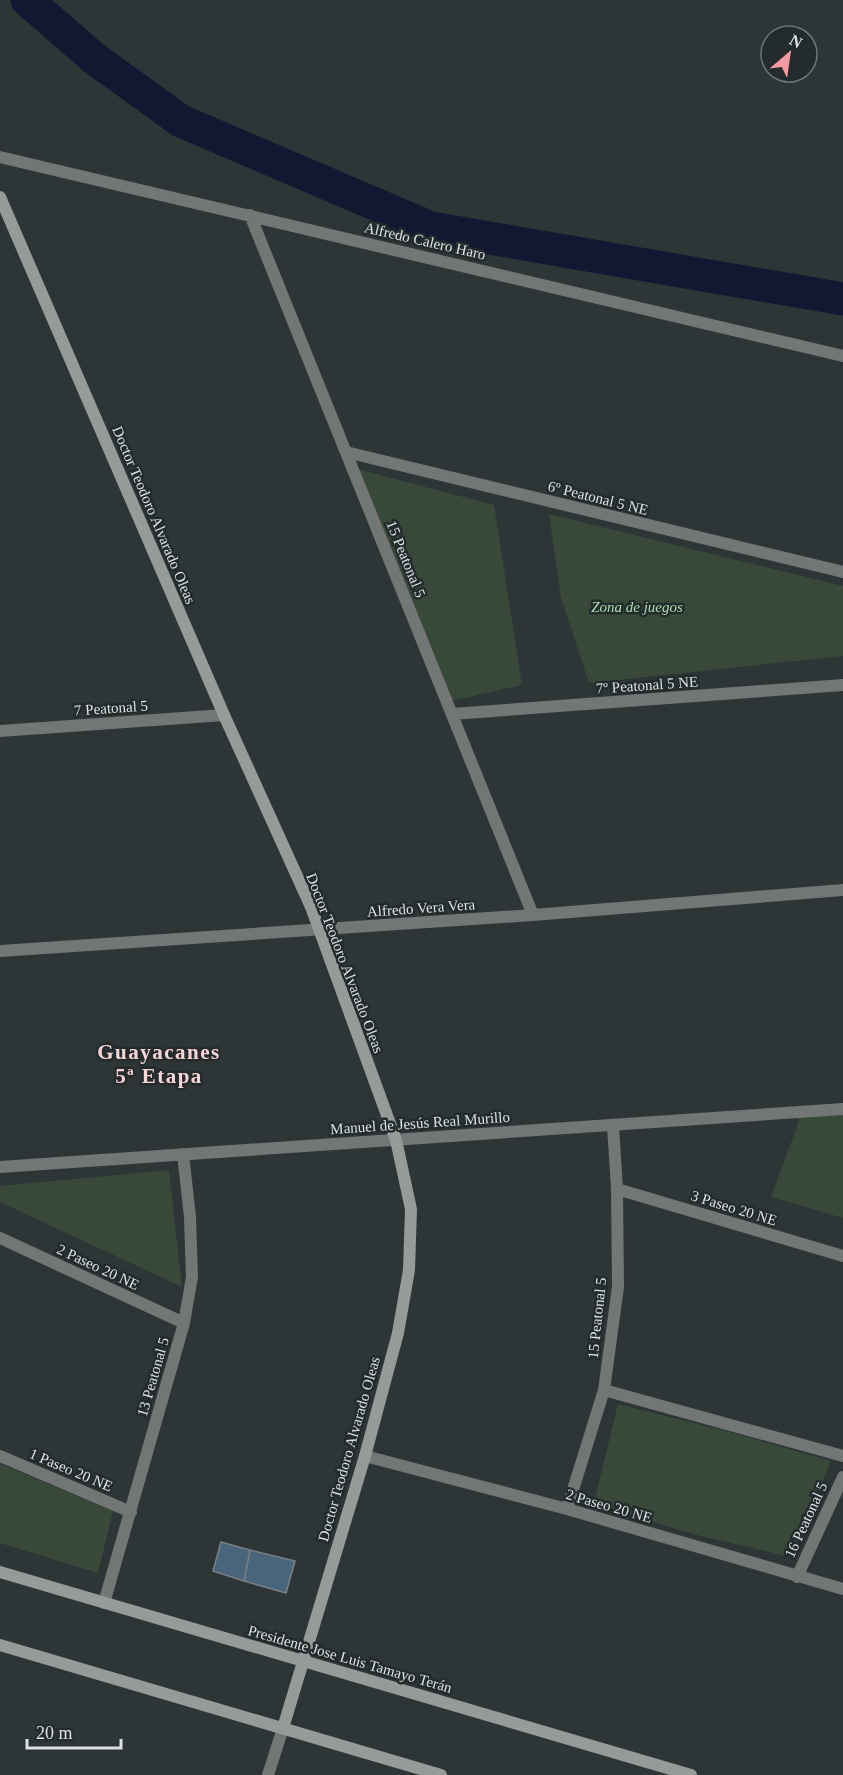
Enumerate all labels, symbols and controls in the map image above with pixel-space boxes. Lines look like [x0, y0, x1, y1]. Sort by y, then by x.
north arrow [759, 24, 819, 84]
text: N [787, 31, 806, 52]
street label: Alfredo Calero Haro [363, 219, 487, 263]
street label: Doctor Teodoro Alvarado Oleas [109, 424, 199, 606]
street label: 6º Peatonal 5 NE [546, 478, 650, 518]
street label: 15 Peatonal 5 [383, 518, 429, 600]
park label: Zona de juegos [591, 599, 683, 615]
street label: 7º Peatonal 5 NE [595, 673, 699, 697]
street label: 7 Peatonal 5 [73, 697, 149, 719]
street label: Doctor Teodoro Alvarado Oleas [303, 871, 387, 1055]
street label: Alfredo Vera Vera [366, 896, 476, 920]
district label: Guayacanes 5ª Etapa [97, 1040, 221, 1088]
street label: Manuel de Jesús Real Murillo [330, 1109, 510, 1137]
street label: 3 Paseo 20 NE [689, 1187, 779, 1229]
street label: 2 Paseo 20 NE [54, 1241, 142, 1293]
street label: 15 Peatonal 5 [585, 1277, 609, 1359]
street label: 13 Peatonal 5 [134, 1336, 172, 1418]
street label: Doctor Teodoro Alvarado Oleas [315, 1355, 383, 1543]
street label: 1 Paseo 20 NE [27, 1445, 115, 1495]
street label: 16 Peatonal 5 [781, 1480, 831, 1560]
street label: 2 Paseo 20 NE [564, 1486, 654, 1526]
street label: Presidente Jose Luis Tamayo Terán [246, 1622, 454, 1696]
scale bar [27, 1712, 122, 1750]
text: 20 m [36, 1723, 73, 1743]

